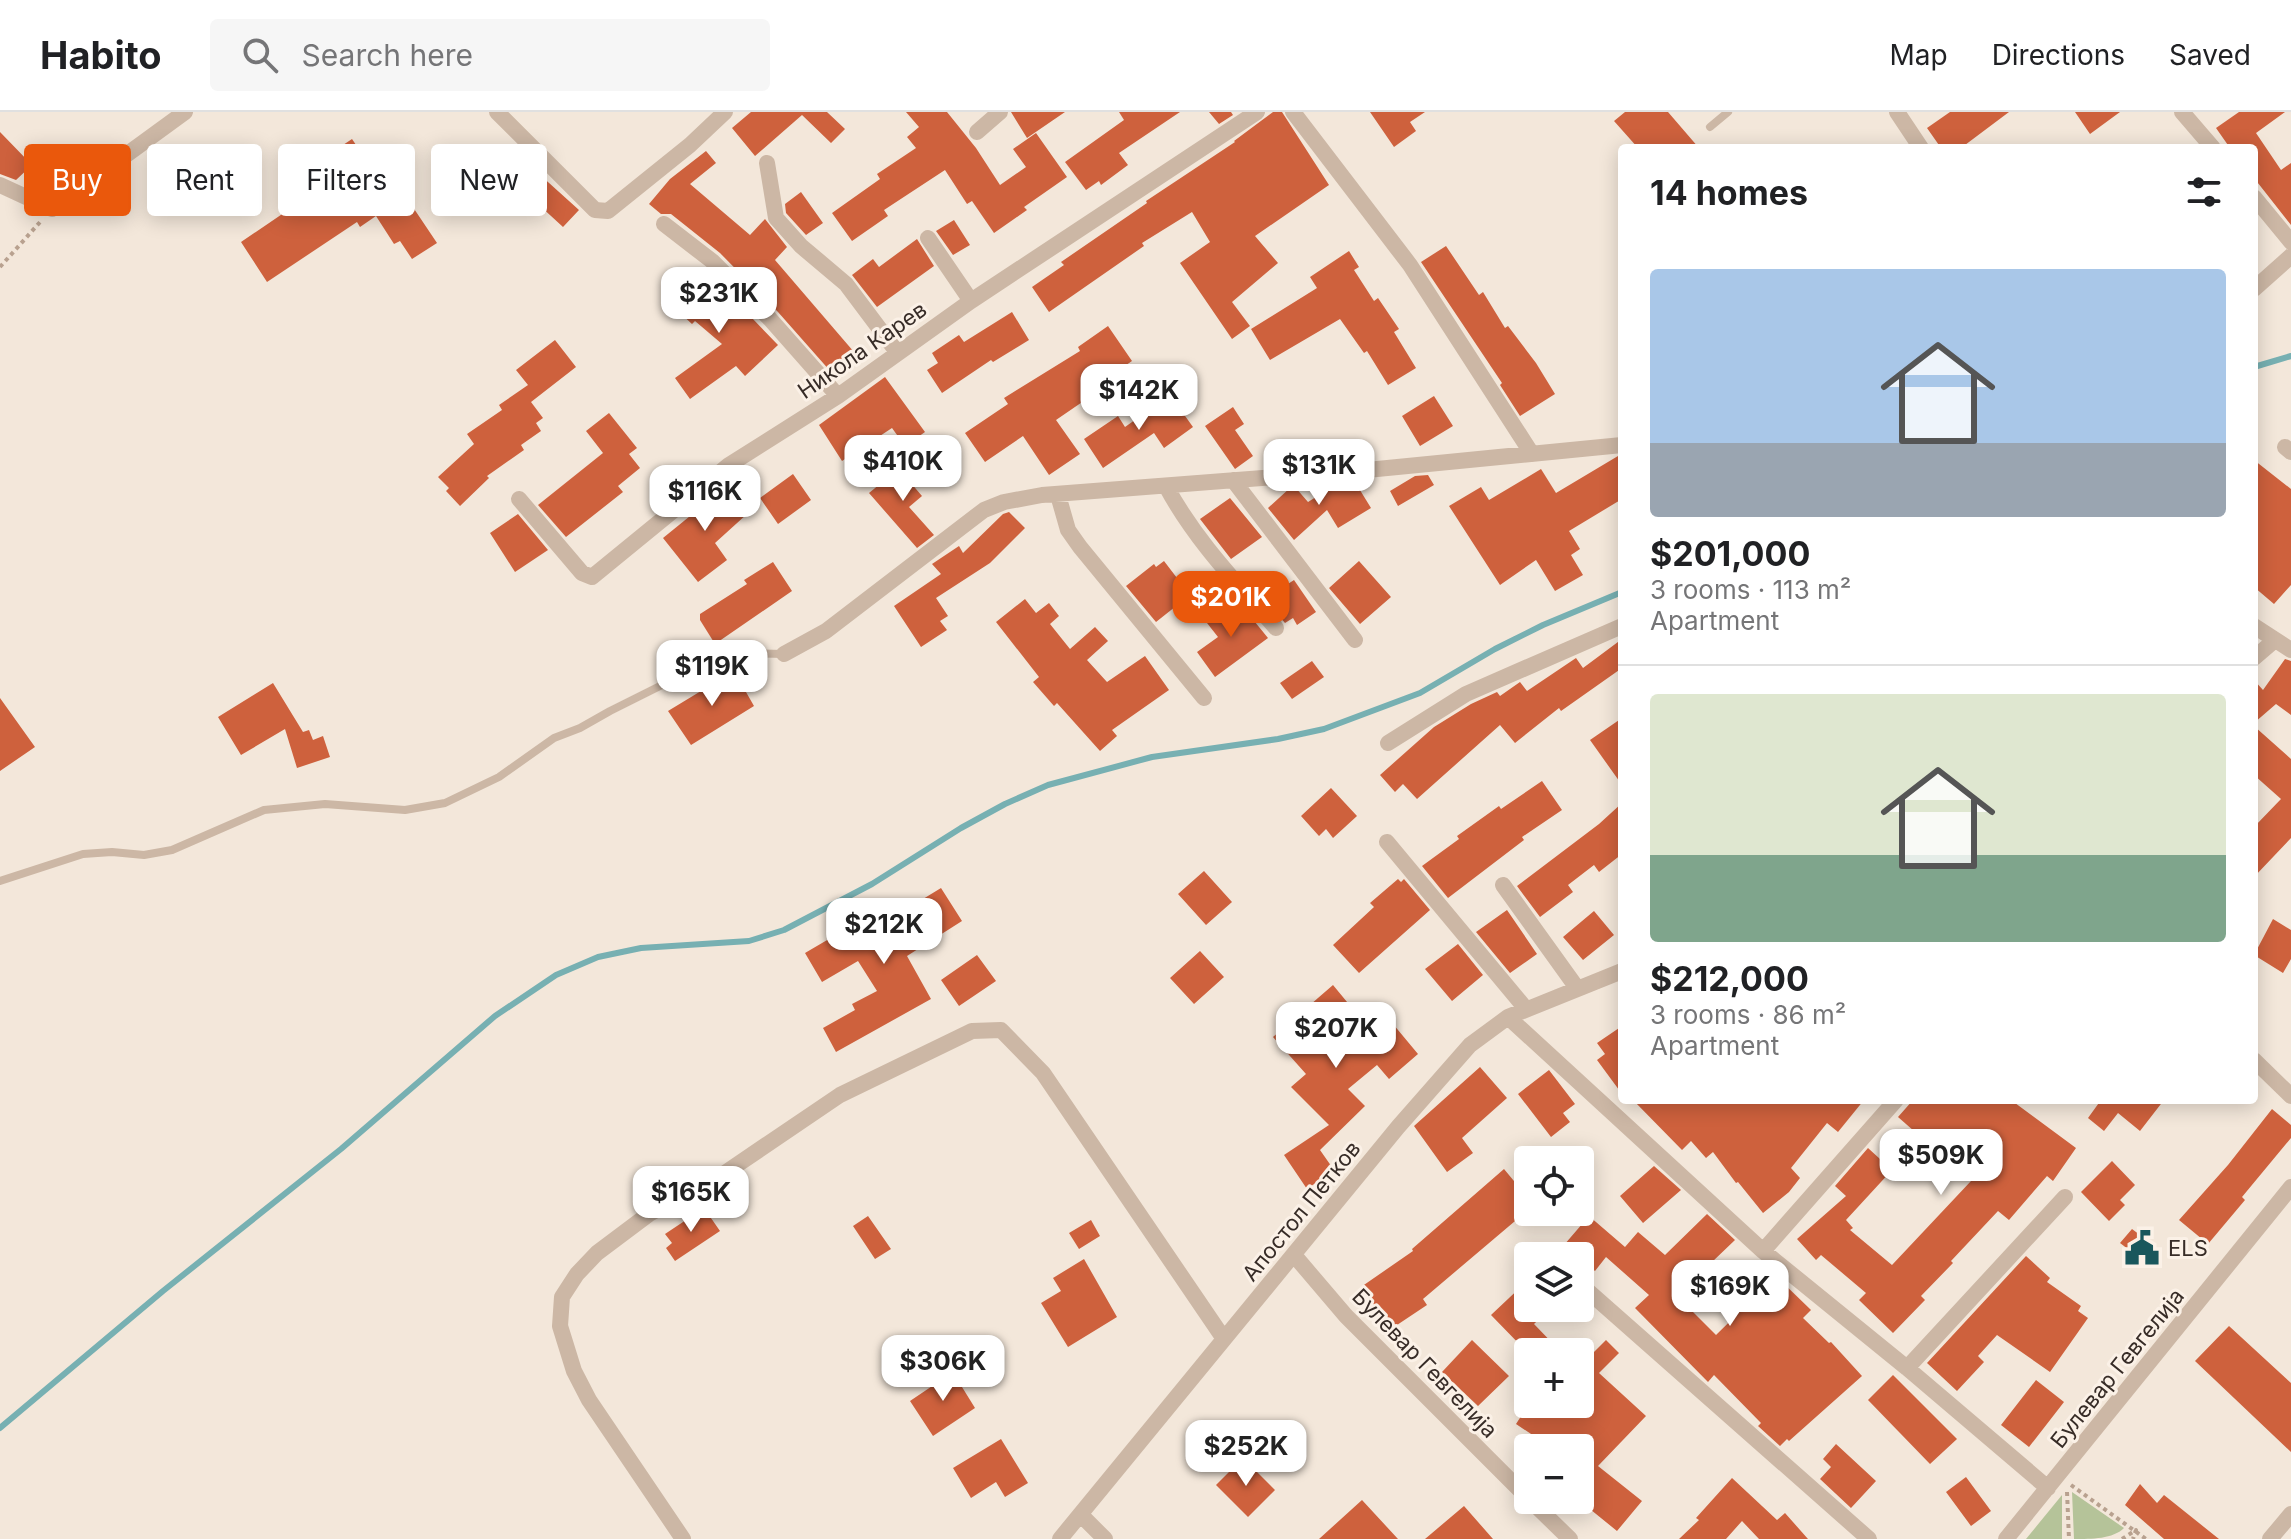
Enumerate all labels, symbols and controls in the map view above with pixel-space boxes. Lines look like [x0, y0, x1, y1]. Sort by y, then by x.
search box [210, 19, 770, 91]
text: Habito [40, 32, 162, 78]
icon: search [238, 33, 282, 77]
text: Search here [302, 37, 473, 73]
text: Map [1889, 38, 1948, 72]
text: Directions [1992, 38, 2125, 72]
text: Saved [2169, 38, 2251, 72]
chip: Buy [24, 144, 131, 216]
chip: Rent [147, 144, 262, 216]
chip: Filters [278, 144, 415, 216]
chip: New [431, 144, 547, 216]
icon: filters [2182, 170, 2226, 214]
text: 14 homes [1650, 172, 1808, 213]
pin: $231K [663, 267, 775, 335]
text: $231K [679, 277, 759, 308]
street label: Никола Карев [793, 296, 931, 404]
icon: home [1866, 321, 2010, 465]
pin: $142K [1083, 364, 1195, 432]
text: $142K [1099, 374, 1179, 405]
pin: $410K [847, 435, 959, 503]
pin: $131K [1263, 439, 1375, 507]
text: $410K [862, 445, 944, 476]
text: $131K [1282, 449, 1356, 480]
pin: $116K [649, 465, 761, 533]
text: $116K [667, 475, 743, 506]
text: $201,000 [1650, 533, 1810, 574]
pin: $201K [1175, 571, 1287, 639]
text: 3 rooms · 113 m² [1650, 574, 1851, 605]
text: $201K [1191, 581, 1271, 612]
text: Apartment [1650, 605, 1779, 636]
pin: $119K [656, 640, 768, 708]
text: $119K [674, 650, 750, 681]
icon: home [1866, 746, 2010, 890]
pin: $212K [828, 898, 940, 966]
text: $212K [844, 908, 924, 939]
text: $212,000 [1650, 958, 1809, 999]
text: 3 rooms · 86 m² [1650, 999, 1846, 1030]
pin: $207K [1280, 1002, 1392, 1070]
text: $207K [1294, 1012, 1378, 1043]
text: Apartment [1650, 1030, 1779, 1061]
pin: $509K [1885, 1129, 1997, 1197]
street label: Апостол Петков [1237, 1136, 1365, 1286]
text: $509K [1898, 1139, 1984, 1170]
map controls [1514, 1146, 1594, 1514]
button: locate [1514, 1146, 1594, 1226]
pin: $165K [635, 1166, 747, 1234]
text: $165K [651, 1176, 731, 1207]
public building icon: ELS [2123, 1229, 2161, 1267]
place label: ELS [2168, 1235, 2208, 1261]
button: layers [1514, 1242, 1594, 1322]
pin: $169K [1674, 1260, 1786, 1328]
text: $169K [1690, 1270, 1770, 1301]
street label: Булевар Гевгелија [1347, 1283, 1503, 1443]
street label: Булевар Гевгелија [2045, 1283, 2189, 1453]
pin: $306K [887, 1335, 999, 1403]
button: + [1514, 1338, 1594, 1418]
text: $306K [900, 1345, 986, 1376]
pin: $252K [1190, 1420, 1302, 1488]
text: $252K [1203, 1430, 1289, 1461]
button: − [1514, 1434, 1594, 1514]

